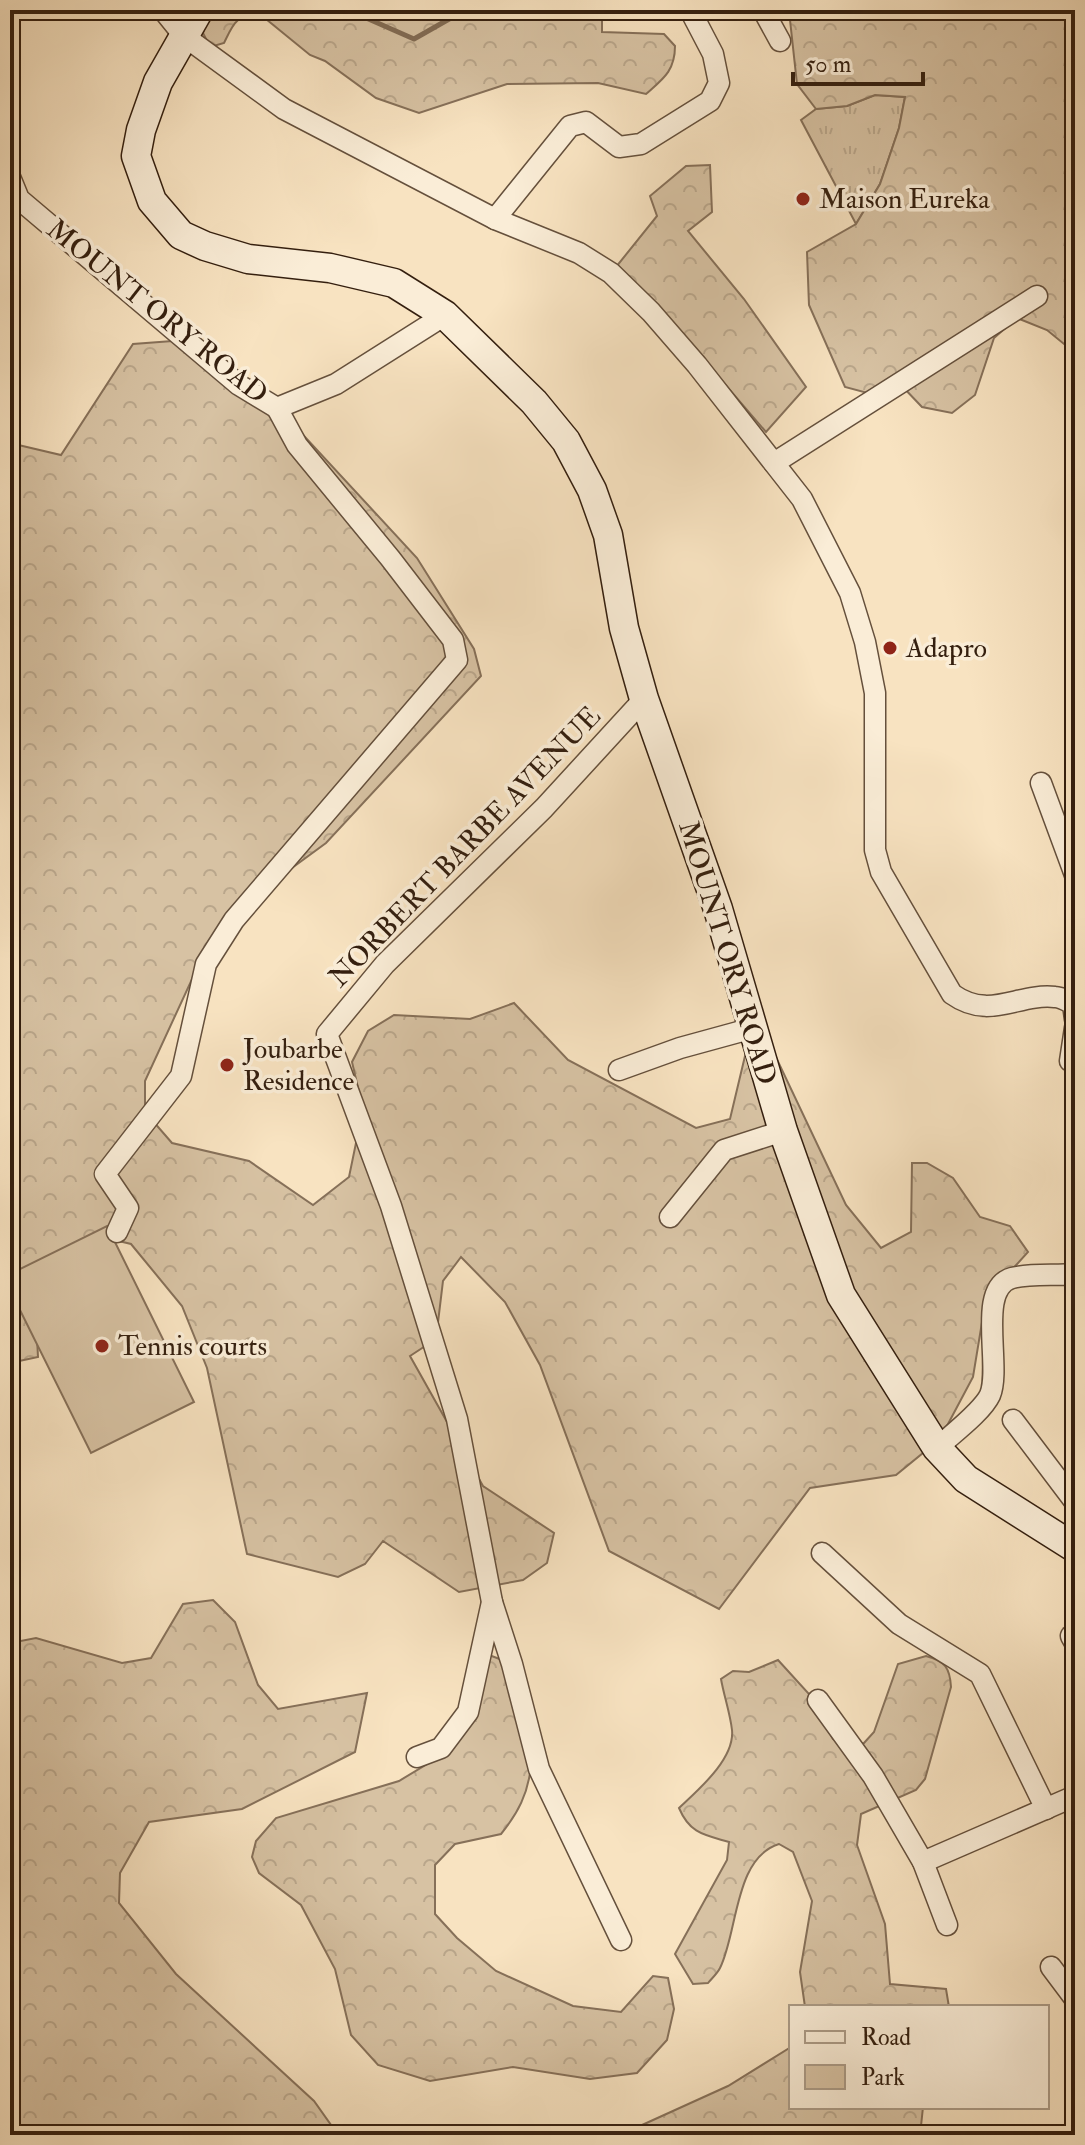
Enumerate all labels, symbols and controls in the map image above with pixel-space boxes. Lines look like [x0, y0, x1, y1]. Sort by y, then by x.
scale bar [793, 36, 923, 86]
text: 50 m [805, 49, 852, 80]
place label: Maison Eureka [819, 182, 990, 217]
marker: Maison Eureka [794, 190, 812, 208]
street label: MOUNT ORY ROAD [39, 212, 275, 412]
place label: Adapro [905, 631, 987, 666]
marker: Adapro [881, 639, 899, 657]
street label: NORBERT BARBE AVENUE [322, 699, 608, 995]
street label: MOUNT ORY ROAD [670, 817, 784, 1089]
place label: Joubarbe Residence [242, 1032, 355, 1099]
marker: Joubarbe Residence [218, 1056, 236, 1074]
place label: Tennis courts [118, 1329, 267, 1364]
marker: Tennis courts [93, 1337, 111, 1355]
legend [789, 2005, 1049, 2109]
text: Road [861, 2022, 911, 2053]
text: Park [861, 2062, 905, 2093]

